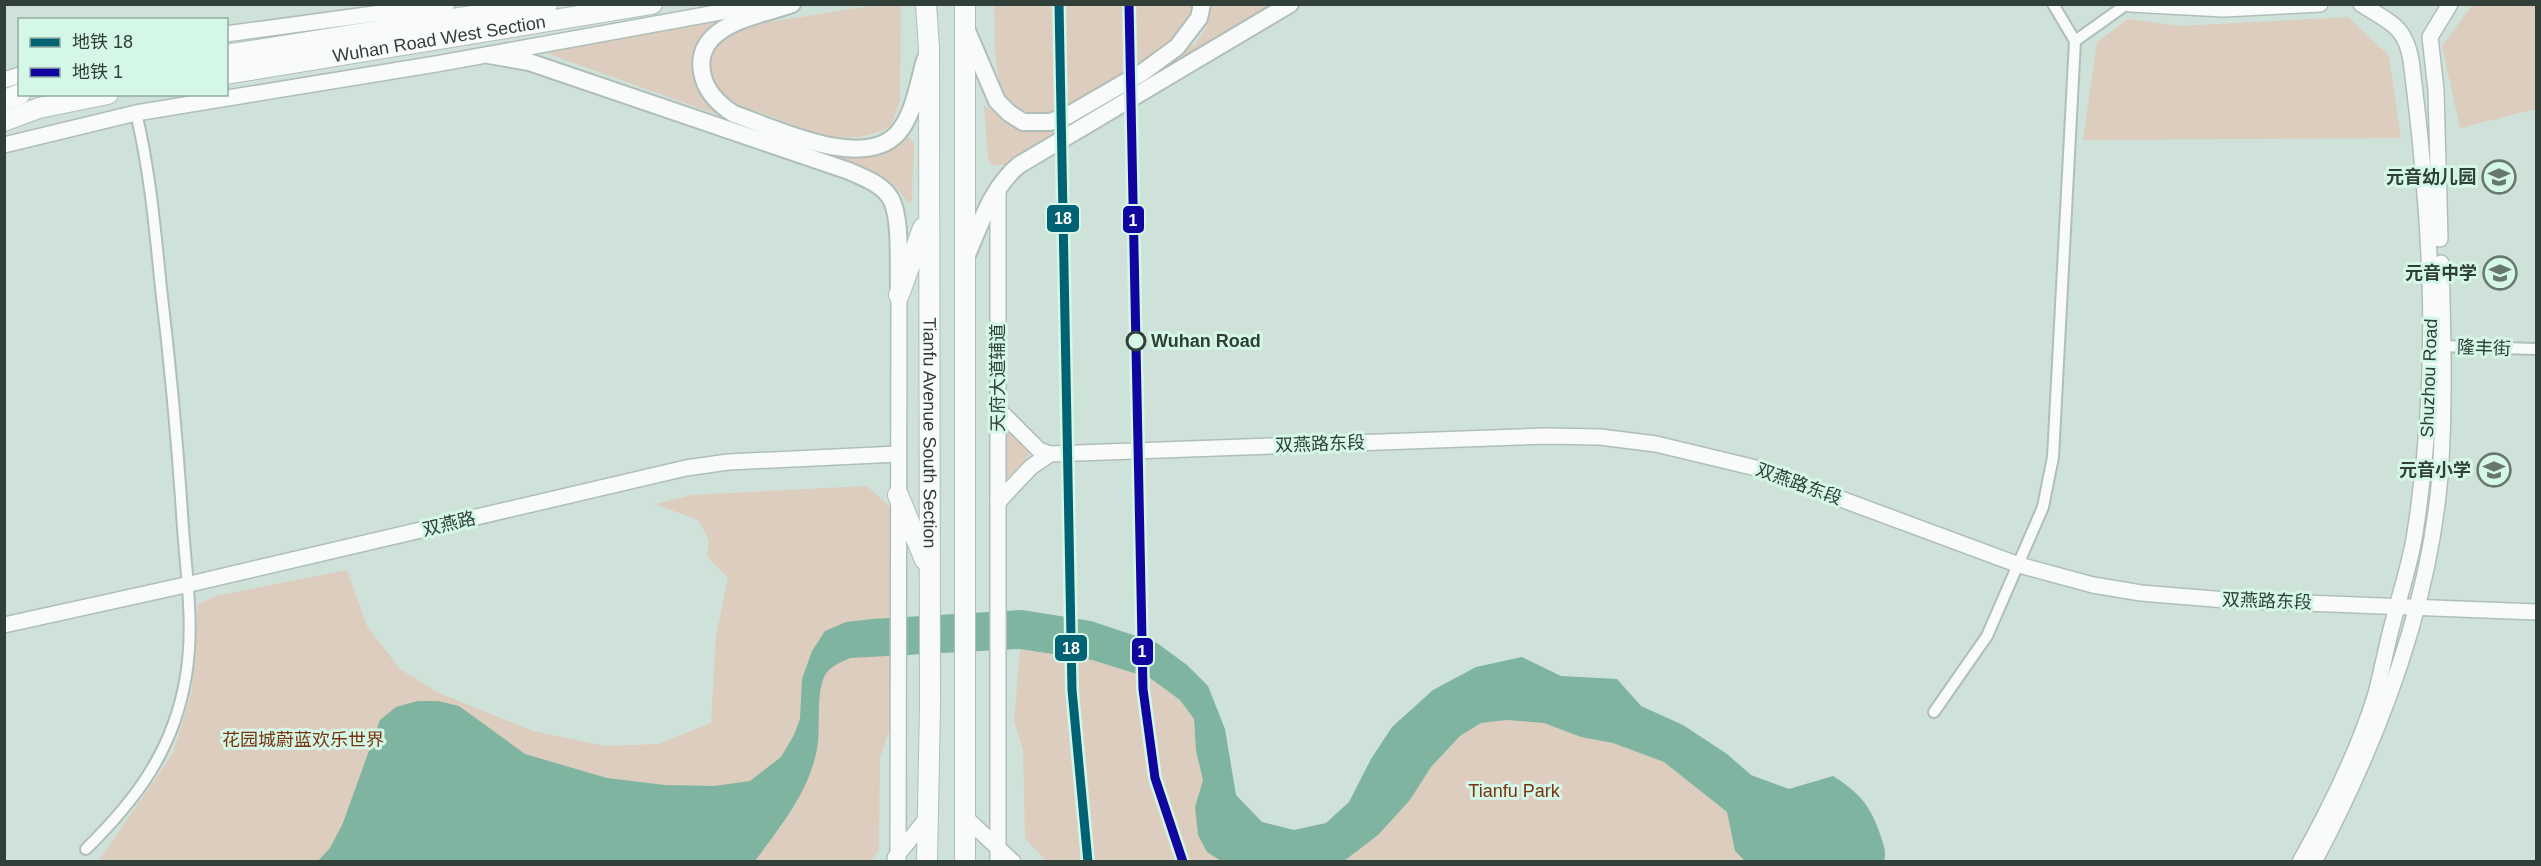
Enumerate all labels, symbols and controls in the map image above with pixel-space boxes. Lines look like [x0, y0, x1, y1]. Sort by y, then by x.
street label: Wuhan Road West Section [331, 12, 547, 66]
legend [18, 18, 228, 96]
text: 地铁 18 [72, 32, 133, 52]
text: 地铁 1 [72, 62, 123, 82]
school or university icon: 元音幼儿园 [2481, 159, 2517, 195]
place label: 元音幼儿园 [2386, 167, 2476, 187]
line badge: 18 [1046, 204, 1080, 233]
line badge: 1 [1122, 205, 1145, 234]
text: 18 [1054, 210, 1072, 227]
text: 1 [1129, 212, 1138, 229]
school or university icon: 元音中学 [2482, 255, 2518, 291]
place label: 元音中学 [2405, 263, 2477, 283]
street label: Tianfu Avenue South Section [919, 317, 940, 549]
street label: Shuzhou Road [2417, 318, 2441, 438]
street label: 天府大道辅道 [988, 324, 1008, 432]
marker: Wuhan Road [1126, 331, 1146, 351]
place label: Wuhan Road [1151, 331, 1261, 351]
street label: 隆丰街 [2457, 337, 2511, 359]
street label: 双燕路东段 [1275, 432, 1365, 456]
school or university icon: 元音小学 [2476, 452, 2512, 488]
street label: 双燕路东段 [1753, 459, 1845, 509]
place label: 元音小学 [2399, 460, 2471, 480]
street label: 双燕路 [420, 508, 478, 540]
street label: 双燕路东段 [2222, 589, 2312, 613]
line badge: 18 [1054, 634, 1088, 662]
line badge: 1 [1131, 637, 1154, 666]
text: 18 [1062, 640, 1080, 657]
text: 1 [1138, 643, 1147, 660]
park label: 花园城蔚蓝欢乐世界 [222, 730, 384, 750]
park label: Tianfu Park [1468, 781, 1561, 801]

